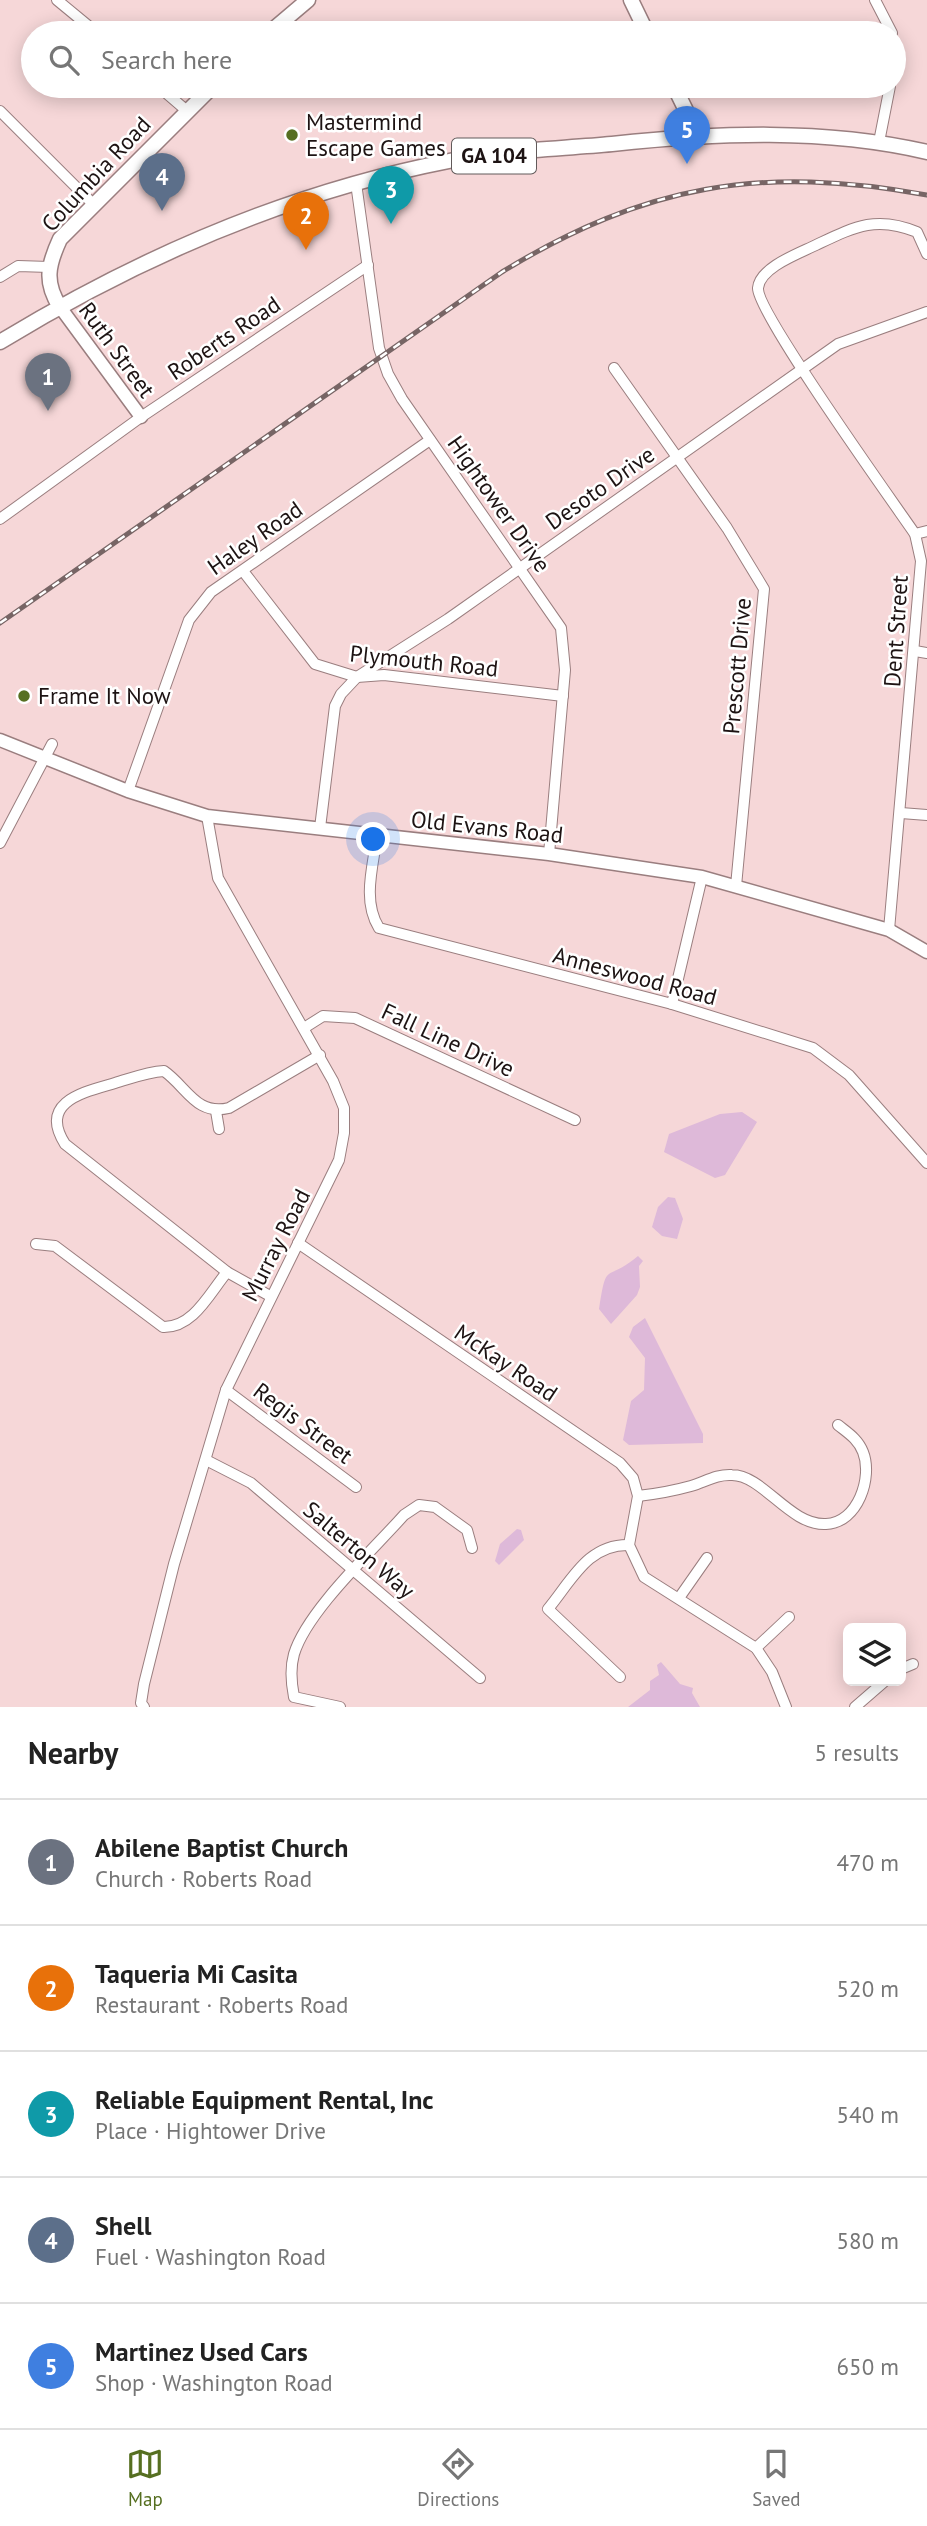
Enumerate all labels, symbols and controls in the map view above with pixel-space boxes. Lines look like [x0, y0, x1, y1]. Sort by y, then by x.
search box [21, 21, 906, 98]
icon: search [45, 41, 83, 79]
text: Search here [101, 43, 232, 76]
pin: 5 [664, 106, 710, 164]
place label: Mastermind Escape Games [306, 107, 446, 162]
street label: Columbia Road [35, 110, 156, 237]
marker: Mastermind Escape Games [284, 127, 300, 143]
road number: GA 104 [452, 138, 536, 174]
pin: 4 [139, 153, 185, 211]
pin: 3 [368, 166, 414, 224]
pin: 2 [283, 192, 329, 250]
street label: Roberts Road [162, 289, 286, 386]
street label: Ruth Street [73, 296, 162, 403]
pin: 1 [25, 353, 71, 411]
street label: Hightower Drive [442, 430, 557, 578]
street label: Desoto Drive [540, 439, 660, 536]
street label: Haley Road [202, 494, 308, 581]
street label: Dent Street [877, 574, 914, 688]
street label: Prescott Drive [716, 597, 757, 735]
street label: Plymouth Road [348, 638, 500, 683]
place label: Frame It Now [38, 681, 171, 710]
marker: Frame It Now [16, 688, 32, 704]
street label: Old Evans Road [410, 804, 565, 849]
your location [356, 822, 390, 856]
street label: Anneswood Road [550, 940, 720, 1011]
street label: Fall Line Drive [377, 996, 519, 1083]
street label: Murray Road [235, 1184, 316, 1306]
street label: McKay Road [449, 1318, 563, 1408]
street label: Regis Street [248, 1376, 359, 1470]
street label: Salterton Way [298, 1495, 421, 1605]
map controls [843, 1623, 906, 1686]
button: layers [843, 1623, 906, 1686]
text: Nearby [28, 1733, 118, 1772]
text: 5 results [815, 1738, 899, 1767]
text: Abilene Baptist Church [95, 1831, 348, 1864]
text: 1 [44, 1848, 58, 1877]
text: 470 m [837, 1848, 899, 1877]
text: Church · Roberts Road [95, 1864, 312, 1893]
text: Taqueria Mi Casita [95, 1957, 298, 1990]
text: 2 [44, 1974, 58, 2003]
text: 520 m [837, 1974, 899, 2003]
text: Restaurant · Roberts Road [95, 1990, 348, 2019]
text: Reliable Equipment Rental, Inc [95, 2083, 434, 2116]
text: 3 [44, 2100, 58, 2129]
text: 540 m [837, 2100, 899, 2129]
text: Place · Hightower Drive [95, 2116, 326, 2145]
text: Shell [95, 2209, 151, 2242]
text: 4 [44, 2226, 58, 2255]
text: 580 m [837, 2226, 899, 2255]
text: Fuel · Washington Road [95, 2242, 326, 2271]
text: Martinez Used Cars [95, 2335, 308, 2368]
text: 5 [44, 2352, 58, 2381]
text: 650 m [837, 2352, 899, 2381]
text: Shop · Washington Road [95, 2368, 333, 2397]
tab: Map [126, 2445, 164, 2511]
tab: Directions [417, 2445, 499, 2511]
tab: Saved [752, 2445, 801, 2511]

